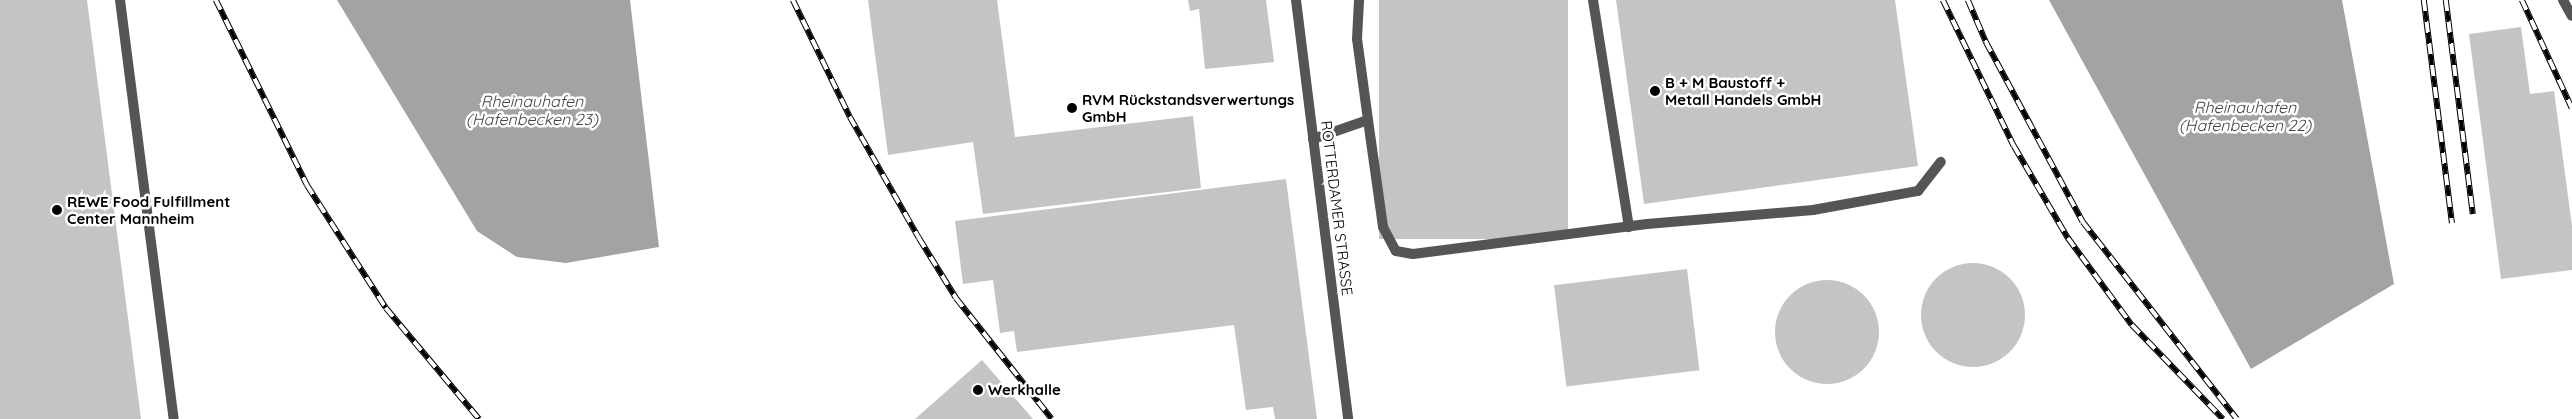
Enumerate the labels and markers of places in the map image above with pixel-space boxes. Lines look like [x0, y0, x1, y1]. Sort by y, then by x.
place label: B + M Baustoff + Metall Handels GmbH [1665, 73, 1821, 108]
marker: B + M Baustoff + Metall Handels GmbH [1649, 85, 1661, 97]
place label: RVM Rückstandsverwertungs GmbH [1082, 90, 1294, 125]
marker: RVM Rückstandsverwertungs GmbH [1066, 102, 1078, 114]
place label: REWE Food Fulfillment Center Mannheim [67, 192, 230, 227]
marker: REWE Food Fulfillment Center Mannheim [51, 204, 63, 216]
place label: Werkhalle [988, 381, 1061, 399]
marker: Werkhalle [972, 384, 984, 396]

